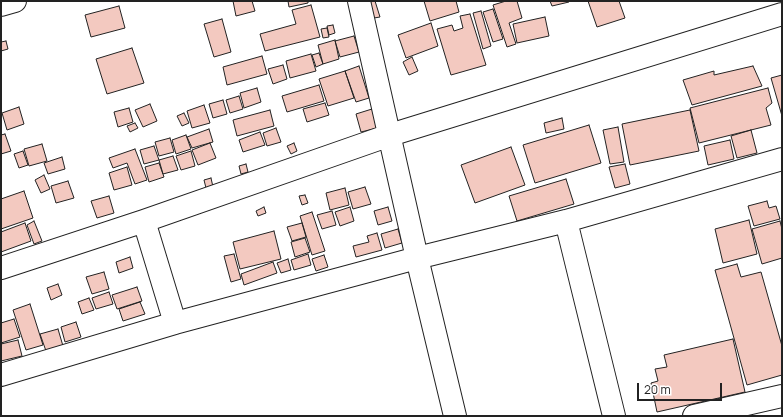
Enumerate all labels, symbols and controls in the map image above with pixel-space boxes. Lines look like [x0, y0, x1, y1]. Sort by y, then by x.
scale bar [639, 375, 724, 401]
text: 20 m [644, 381, 671, 398]

